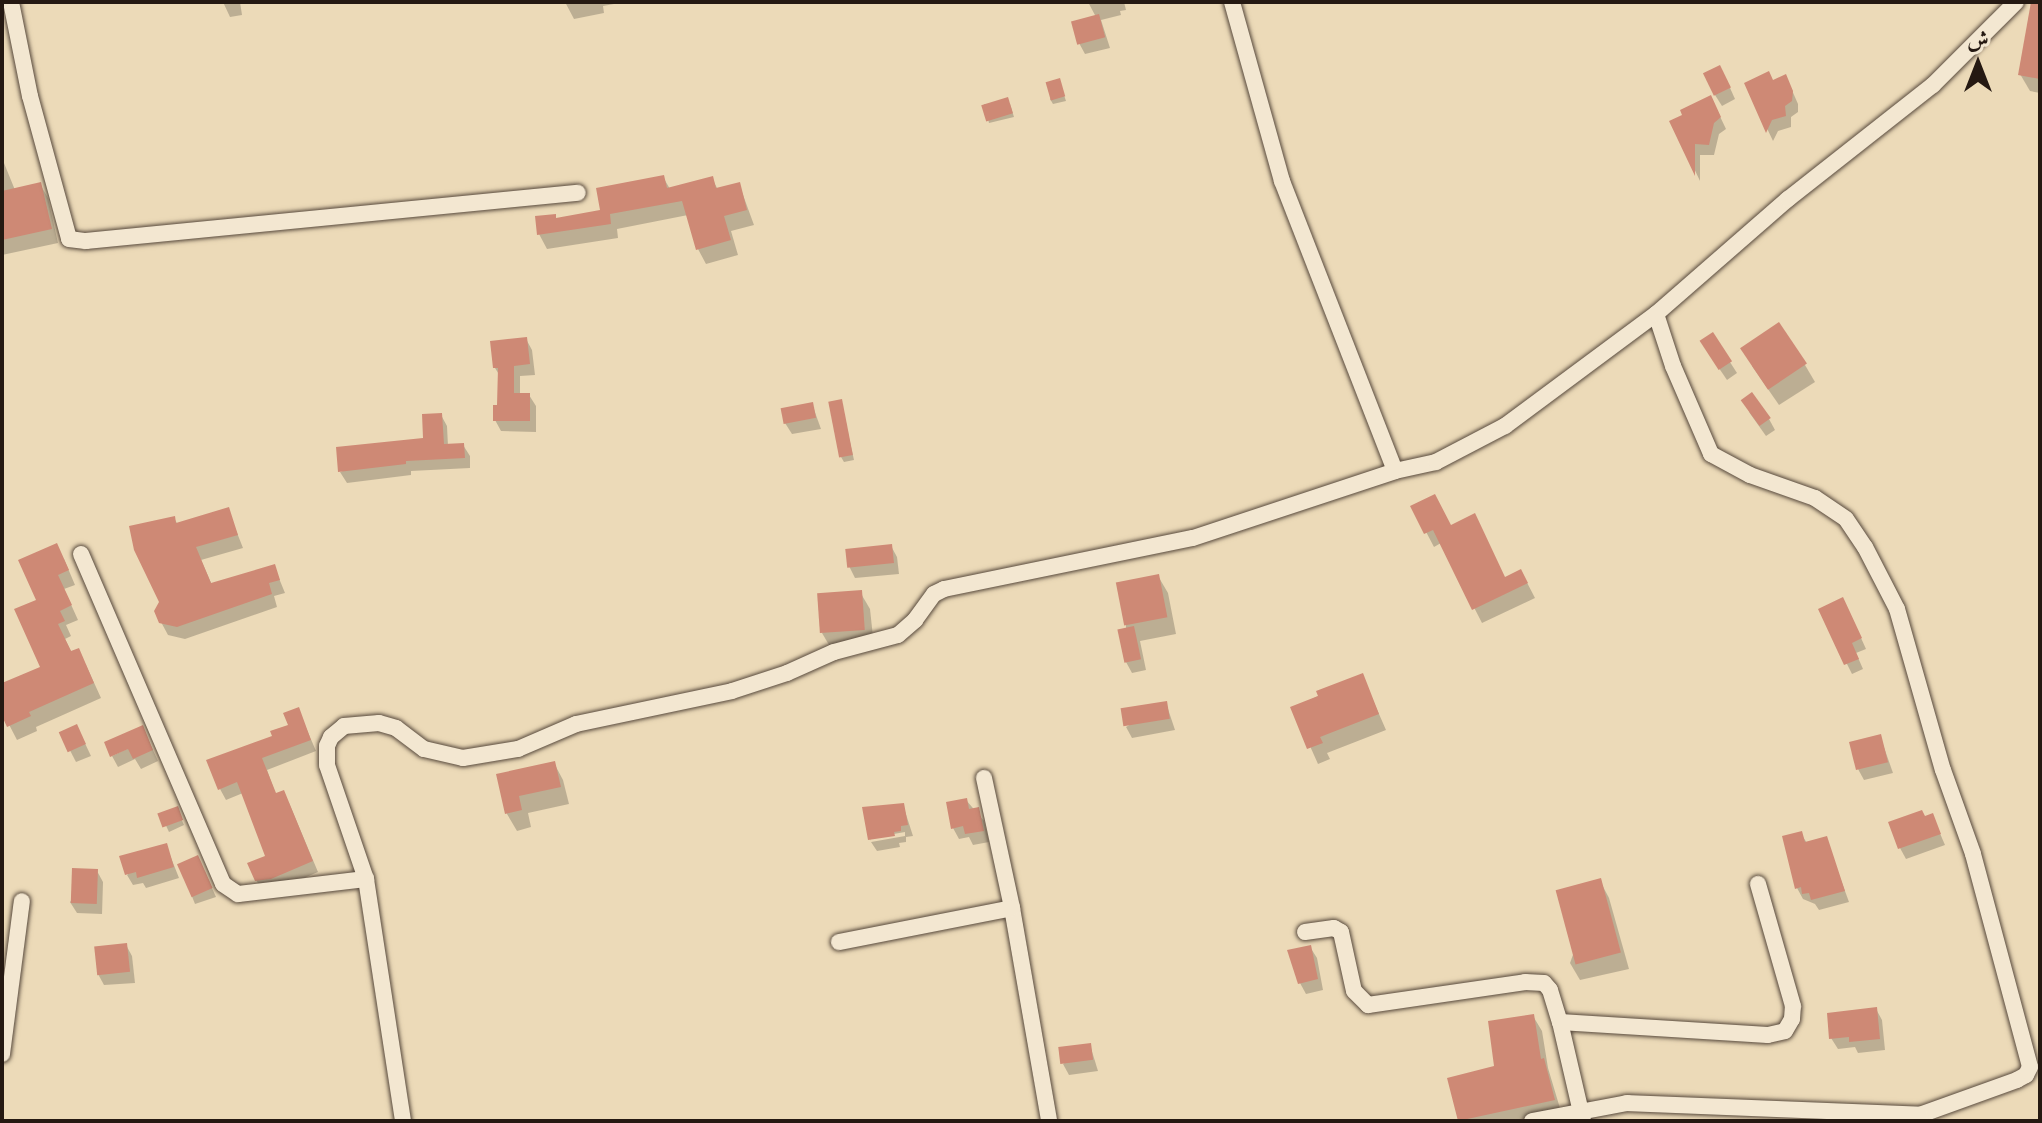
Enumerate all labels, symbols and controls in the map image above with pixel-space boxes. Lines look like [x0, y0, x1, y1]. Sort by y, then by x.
north arrow [1938, 24, 2018, 104]
text: ش [1967, 25, 1989, 55]

